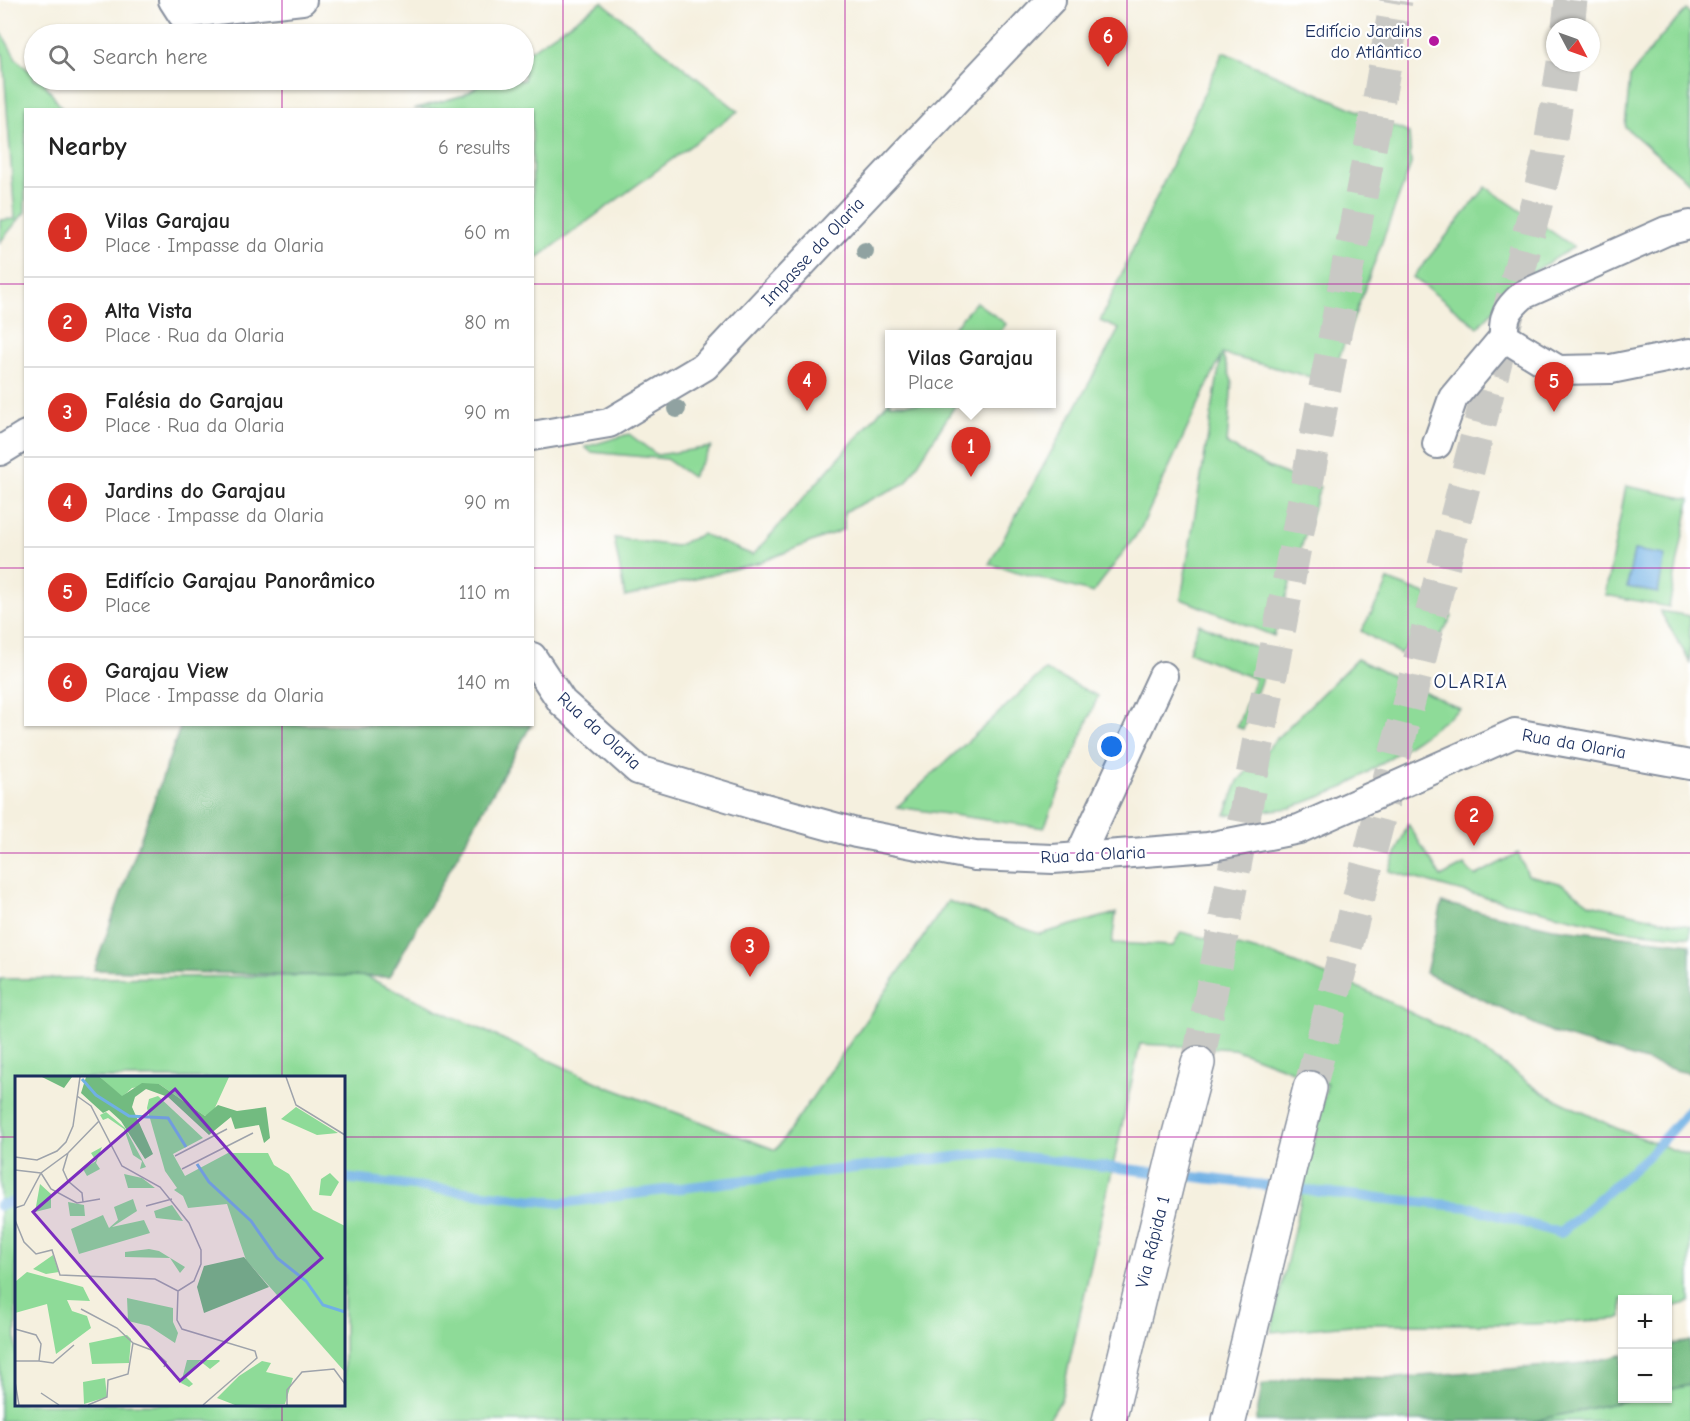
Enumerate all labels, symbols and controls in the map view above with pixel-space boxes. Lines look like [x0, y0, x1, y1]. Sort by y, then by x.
pin: 6 [1088, 17, 1128, 67]
north arrow [1546, 18, 1600, 72]
place label: Edifício Jardins do Atlântico [1305, 21, 1422, 63]
search box [24, 24, 534, 90]
marker: Edifício Jardins do Atlântico [1427, 34, 1441, 48]
icon: search [45, 41, 78, 74]
text: Search here [93, 44, 208, 70]
text: Nearby [48, 132, 127, 162]
text: 6 results [438, 136, 510, 159]
street label: Impasse da Olaria [757, 193, 869, 311]
text: Vilas Garajau [105, 208, 230, 234]
text: 1 [64, 221, 71, 244]
text: 60 m [464, 221, 510, 244]
text: Place · Impasse da Olaria [105, 234, 324, 257]
text: Alta Vista [105, 298, 192, 324]
text: 2 [63, 311, 72, 334]
text: 80 m [464, 311, 510, 334]
text: Place · Rua da Olaria [105, 324, 285, 347]
popup [885, 330, 1056, 408]
text: Vilas Garajau [908, 345, 1033, 371]
pin: 4 [788, 362, 826, 411]
pin: 5 [1534, 362, 1574, 412]
text: Place [908, 371, 953, 394]
text: Falésia do Garajau [105, 388, 284, 414]
text: 3 [63, 401, 72, 424]
text: 90 m [464, 401, 510, 424]
text: Place · Rua da Olaria [105, 414, 285, 437]
pin: 1 [952, 428, 990, 477]
text: Jardins do Garajau [105, 478, 286, 504]
text: 4 [63, 491, 72, 514]
text: 90 m [464, 491, 510, 514]
text: Place · Impasse da Olaria [105, 504, 324, 527]
text: Edifício Garajau Panorâmico [105, 568, 375, 594]
text: 5 [62, 581, 73, 604]
text: 110 m [459, 581, 510, 604]
text: Place [105, 594, 151, 617]
text: Garajau View [105, 658, 229, 684]
district label: OLARIA [1434, 670, 1508, 693]
text: 6 [62, 671, 73, 694]
text: 140 m [457, 671, 510, 694]
text: Place · Impasse da Olaria [105, 684, 324, 707]
street label: Rua da Olaria [553, 688, 645, 774]
street label: Rua da Olaria [1520, 725, 1628, 763]
your location [1097, 732, 1126, 761]
pin: 2 [1454, 796, 1494, 846]
street label: Rua da Olaria [1040, 842, 1146, 868]
pin: 3 [730, 928, 770, 977]
inset map [15, 1076, 345, 1406]
street label: Via Rápida 1 [1131, 1194, 1175, 1290]
map controls [1618, 1295, 1672, 1403]
button: + [1618, 1295, 1672, 1349]
button: − [1618, 1349, 1672, 1403]

